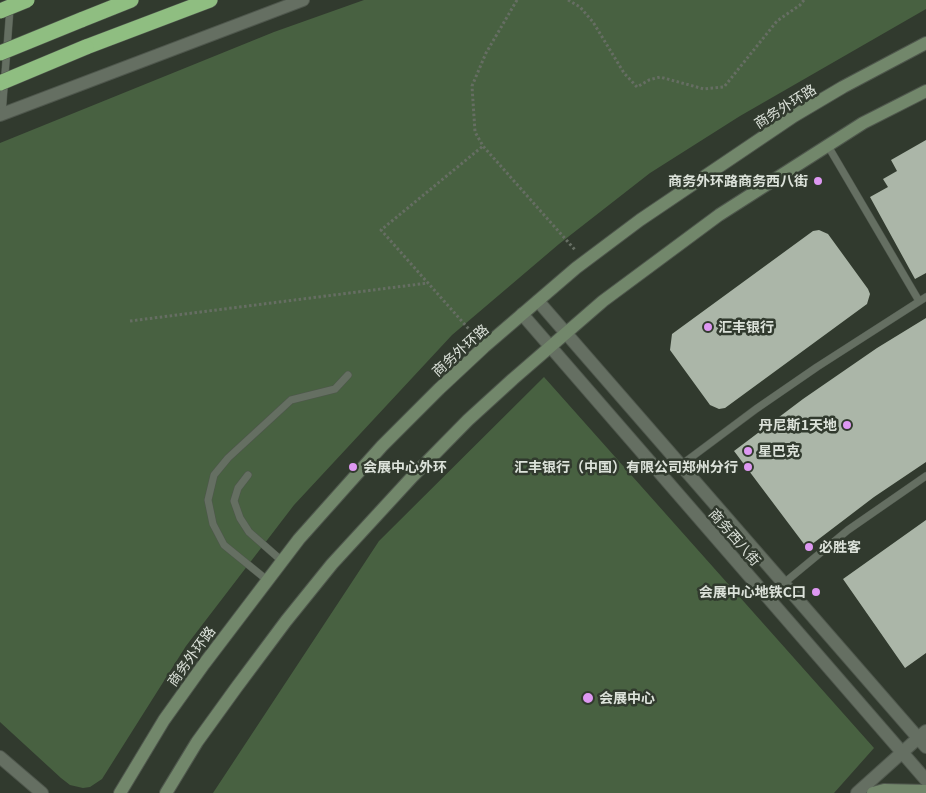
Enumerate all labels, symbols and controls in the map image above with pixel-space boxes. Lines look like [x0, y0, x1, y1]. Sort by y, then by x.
street label: 商务外环路 [751, 80, 819, 132]
place label: 商务外环路商务西八街 [668, 173, 808, 189]
marker: 商务外环路商务西八街 [812, 175, 824, 187]
place label: 汇丰银行 [718, 319, 774, 335]
street label: 商务外环路 [428, 320, 492, 380]
marker: 汇丰银行 [702, 321, 714, 333]
place label: 丹尼斯1天地 [759, 417, 837, 433]
marker: 丹尼斯1天地 [841, 419, 853, 431]
place label: 星巴克 [758, 443, 800, 459]
marker: 星巴克 [742, 445, 754, 457]
place label: 会展中心外环 [363, 459, 447, 475]
place label: 汇丰银行（中国）有限公司郑州分行 [514, 459, 738, 475]
marker: 会展中心外环 [347, 461, 359, 473]
marker: 汇丰银行（中国）有限公司郑州分行 [742, 461, 754, 473]
street label: 商务西八街 [706, 505, 764, 569]
place label: 必胜客 [819, 539, 861, 555]
marker: 必胜客 [803, 541, 815, 553]
place label: 会展中心地铁C口 [699, 584, 806, 600]
marker: 会展中心地铁C口 [810, 586, 822, 598]
street label: 商务外环路 [164, 623, 218, 689]
place label: 会展中心 [599, 690, 655, 706]
marker: 会展中心 [581, 691, 595, 705]

